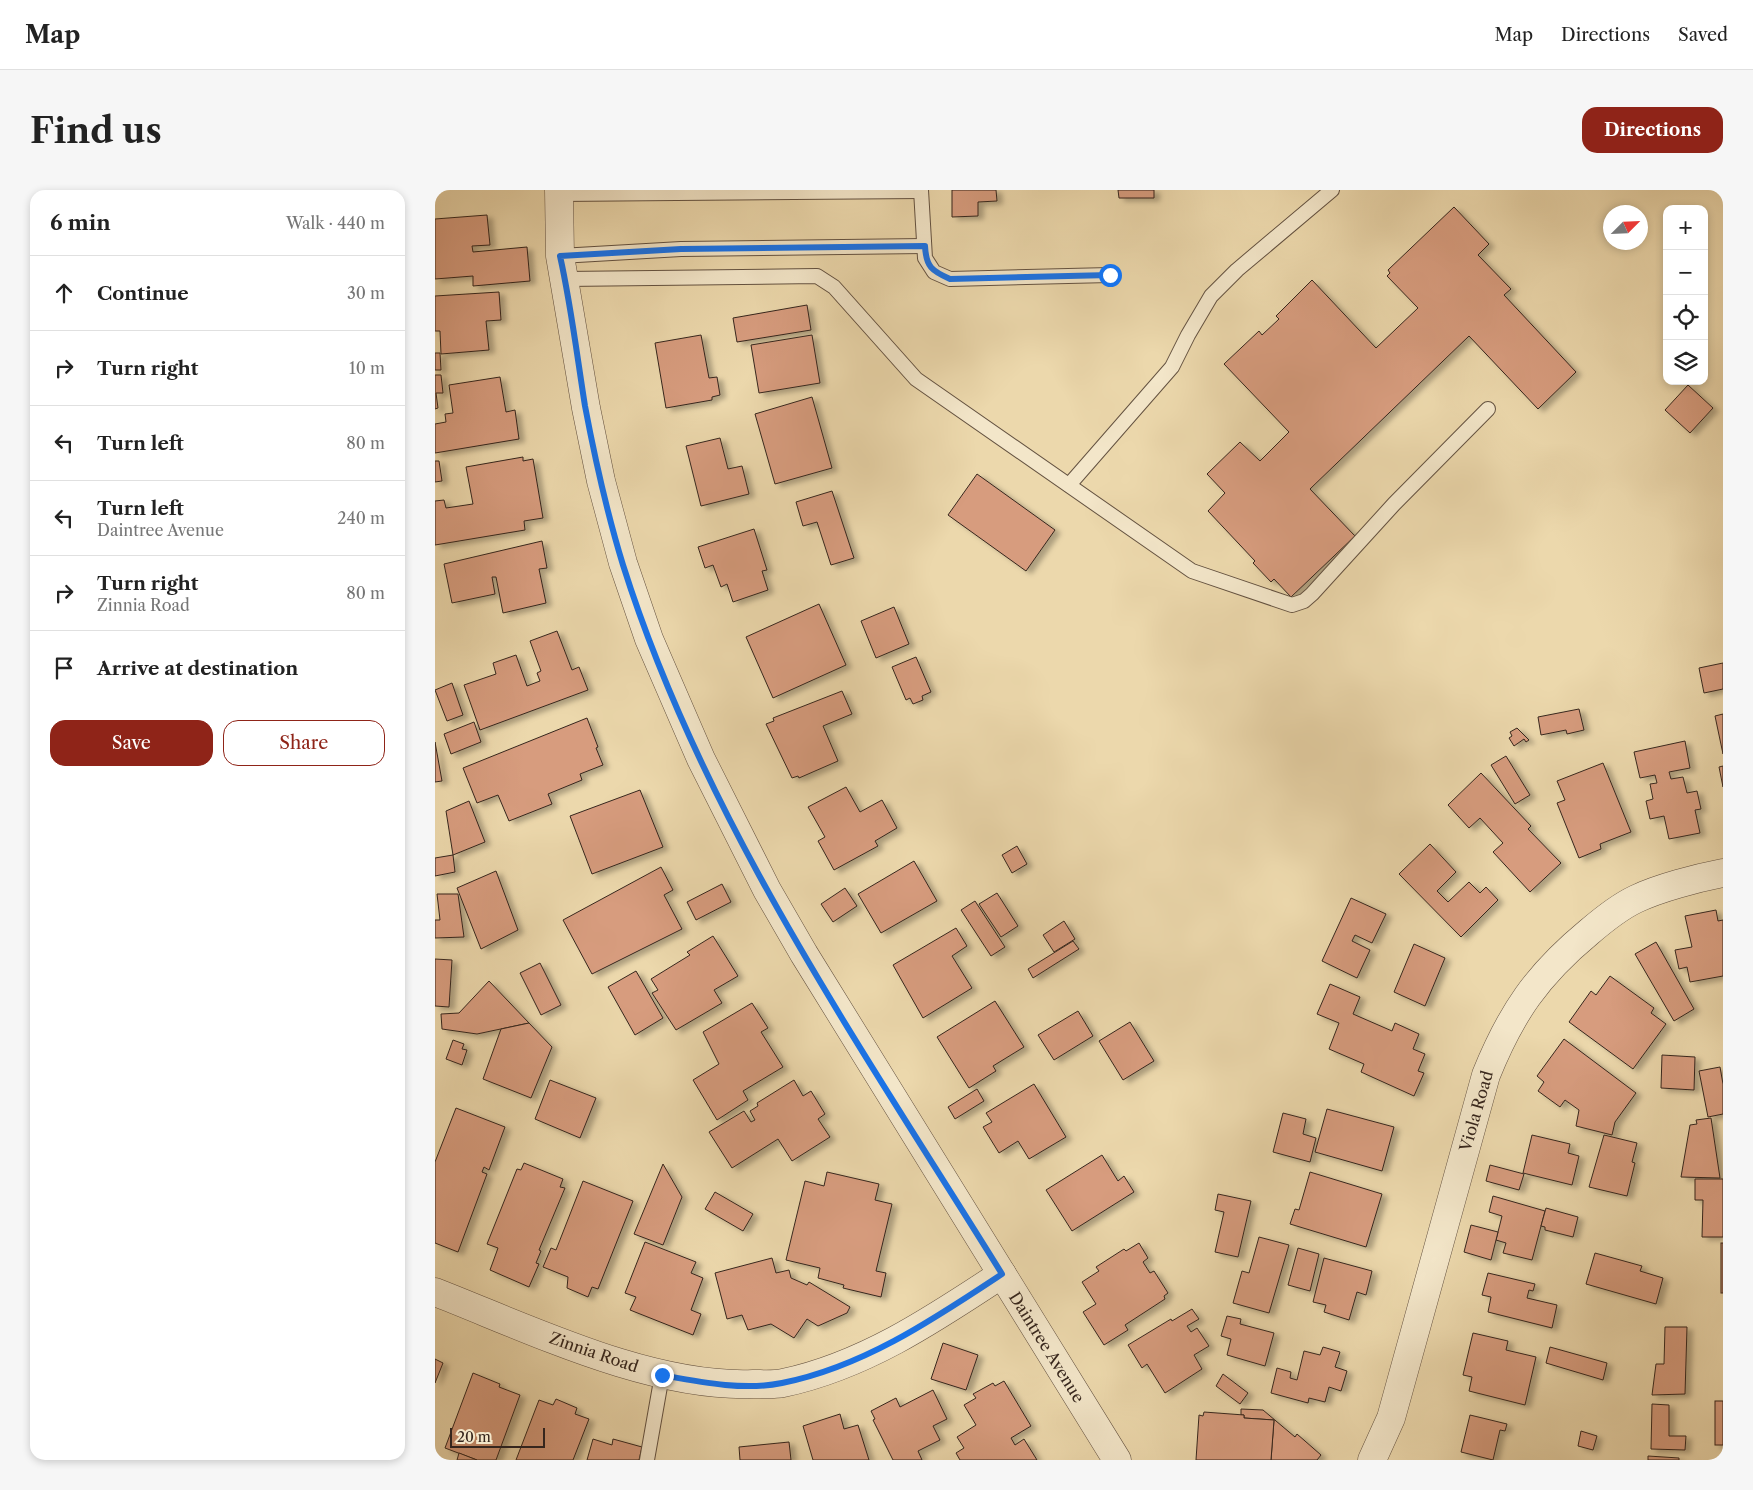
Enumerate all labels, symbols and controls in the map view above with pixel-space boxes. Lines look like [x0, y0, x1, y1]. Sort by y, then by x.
text: Map [25, 20, 80, 49]
text: Map [1494, 24, 1533, 46]
text: Directions [1561, 24, 1650, 46]
text: Saved [1678, 24, 1728, 46]
button: Directions [1582, 107, 1723, 153]
text: Find us [30, 109, 162, 152]
north arrow [1603, 205, 1648, 250]
map controls [1663, 205, 1708, 385]
button: + [1663, 205, 1708, 250]
text: 6 min [50, 210, 111, 235]
text: Walk · 440 m [286, 213, 385, 233]
button: − [1663, 250, 1708, 295]
route start [1099, 264, 1122, 287]
icon: ahead [50, 279, 78, 307]
text: Continue [97, 282, 189, 305]
text: 30 m [347, 283, 385, 303]
button: locate [1663, 295, 1708, 340]
button: layers [1663, 340, 1708, 385]
icon: right [50, 354, 78, 382]
text: Turn right [97, 357, 198, 380]
text: 10 m [349, 358, 385, 378]
icon: left [50, 429, 78, 457]
text: Turn left [97, 432, 184, 455]
text: 80 m [346, 433, 385, 453]
text: Turn left [97, 497, 184, 520]
icon: left [50, 504, 78, 532]
text: 240 m [337, 508, 385, 528]
text: Daintree Avenue [97, 520, 224, 540]
text: Turn right [97, 572, 198, 595]
icon: right [50, 579, 78, 607]
text: 80 m [346, 583, 385, 603]
text: Zinnia Road [97, 595, 190, 615]
icon: arrive [50, 654, 78, 682]
text: Arrive at destination [97, 657, 298, 680]
button: Save [50, 720, 213, 766]
button: Share [223, 720, 385, 766]
street label: Viola Road [1455, 1068, 1497, 1155]
street label: Daintree Avenue [1005, 1288, 1089, 1406]
street label: Zinnia Road [547, 1327, 641, 1377]
route end [651, 1364, 674, 1387]
scale bar [450, 1425, 545, 1448]
text: 20 m [457, 1428, 491, 1446]

